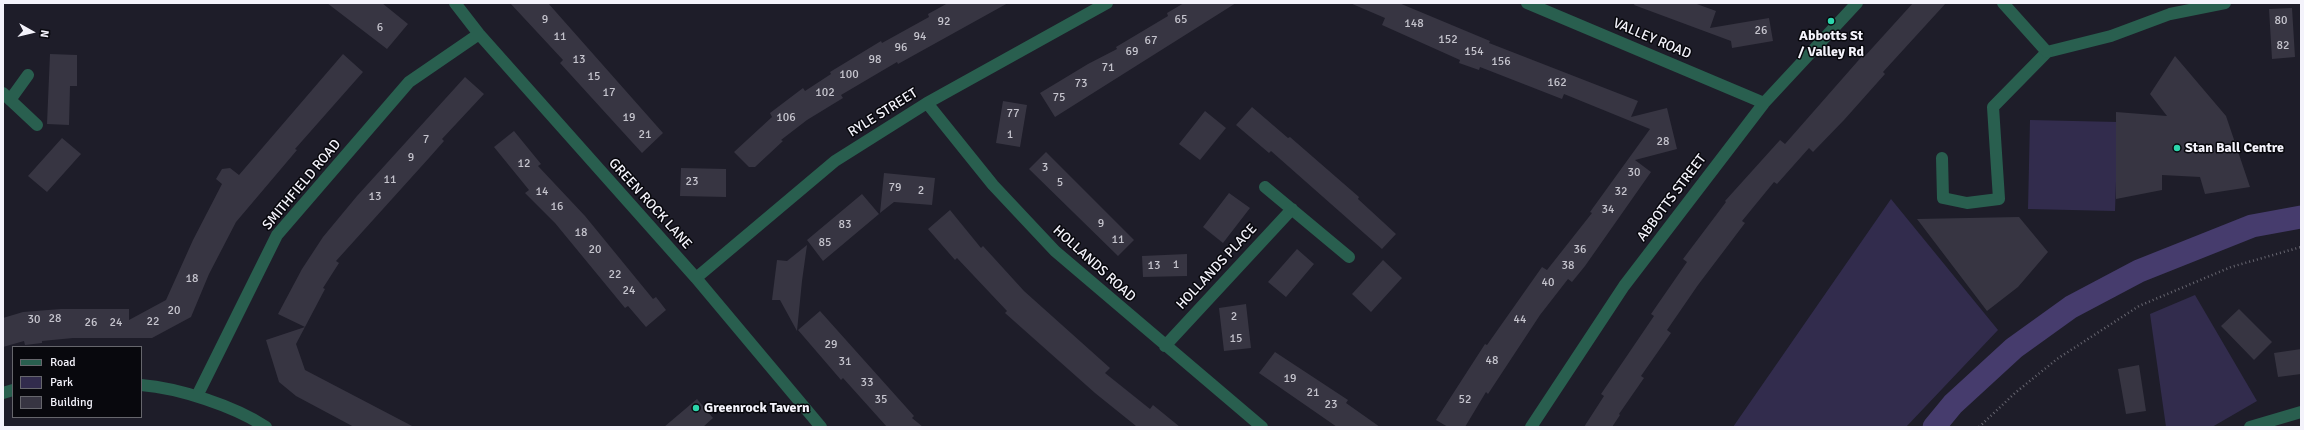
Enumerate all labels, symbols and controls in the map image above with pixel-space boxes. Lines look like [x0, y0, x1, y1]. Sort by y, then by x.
north arrow [12, 12, 52, 52]
house number: 9 [542, 13, 548, 27]
house number: 65 [1175, 13, 1187, 27]
house number: 80 [2275, 14, 2287, 28]
house number: 92 [938, 15, 950, 29]
street label: VALLEY ROAD [1610, 15, 1694, 63]
marker: Abbotts St / Valley Rd [1826, 16, 1836, 26]
house number: 148 [1404, 17, 1424, 31]
house number: 6 [377, 21, 383, 35]
house number: 26 [1755, 24, 1767, 38]
place label: Abbotts St / Valley Rd [1798, 28, 1864, 60]
text: N [37, 29, 51, 38]
house number: 11 [554, 30, 566, 44]
house number: 94 [914, 30, 926, 44]
house number: 152 [1438, 33, 1458, 47]
house number: 67 [1145, 34, 1157, 48]
house number: 82 [2277, 39, 2289, 53]
house number: 96 [895, 41, 907, 55]
house number: 69 [1126, 45, 1138, 59]
house number: 154 [1464, 45, 1484, 59]
house number: 13 [573, 53, 585, 67]
house number: 98 [869, 53, 881, 67]
house number: 156 [1491, 55, 1511, 69]
house number: 71 [1102, 61, 1114, 75]
house number: 100 [839, 68, 859, 82]
house number: 15 [588, 70, 600, 84]
house number: 162 [1547, 76, 1567, 90]
house number: 73 [1075, 77, 1087, 91]
street label: RYLE STREET [845, 85, 921, 141]
house number: 17 [603, 86, 615, 100]
house number: 102 [815, 86, 835, 100]
house number: 75 [1053, 91, 1065, 105]
house number: 77 [1007, 107, 1019, 121]
house number: 19 [623, 111, 635, 125]
house number: 106 [776, 111, 796, 125]
house number: 21 [639, 128, 651, 142]
house number: 1 [1007, 128, 1013, 142]
house number: 7 [423, 133, 429, 147]
house number: 28 [1657, 135, 1669, 149]
street label: SMITHFIELD ROAD [259, 136, 345, 234]
place label: Stan Ball Centre [2185, 140, 2284, 156]
marker: Stan Ball Centre [2172, 143, 2182, 153]
house number: 9 [408, 151, 414, 165]
street label: ABBOTTS STREET [1634, 151, 1710, 245]
street label: GREEN ROCK LANE [605, 155, 695, 253]
house number: 12 [518, 157, 530, 171]
house number: 3 [1042, 161, 1048, 175]
house number: 30 [1628, 166, 1640, 180]
house number: 11 [384, 173, 396, 187]
house number: 23 [686, 175, 698, 189]
house number: 5 [1057, 176, 1063, 190]
house number: 79 [889, 181, 901, 195]
house number: 2 [918, 184, 924, 198]
house number: 14 [536, 185, 548, 199]
house number: 32 [1615, 185, 1627, 199]
house number: 13 [369, 190, 381, 204]
house number: 16 [551, 200, 563, 214]
house number: 34 [1602, 203, 1614, 217]
house number: 9 [1098, 217, 1104, 231]
house number: 83 [839, 218, 851, 232]
street label: HOLLANDS PLACE [1173, 221, 1261, 313]
street label: HOLLANDS ROAD [1049, 222, 1139, 306]
house number: 18 [575, 226, 587, 240]
house number: 11 [1112, 233, 1124, 247]
house number: 85 [819, 236, 831, 250]
house number: 20 [589, 243, 601, 257]
house number: 36 [1574, 243, 1586, 257]
house number: 1 [1173, 258, 1179, 272]
house number: 13 [1148, 259, 1160, 273]
house number: 38 [1562, 259, 1574, 273]
house number: 22 [609, 268, 621, 282]
house number: 18 [186, 272, 198, 286]
house number: 40 [1542, 276, 1554, 290]
house number: 24 [623, 284, 635, 298]
house number: 20 [168, 304, 180, 318]
house number: 2 [1231, 310, 1237, 324]
house number: 28 [49, 312, 61, 326]
house number: 30 [28, 313, 40, 327]
house number: 44 [1514, 313, 1526, 327]
house number: 22 [147, 315, 159, 329]
house number: 26 [85, 316, 97, 330]
house number: 24 [110, 316, 122, 330]
house number: 15 [1230, 332, 1242, 346]
house number: 29 [825, 338, 837, 352]
legend [12, 346, 142, 418]
house number: 48 [1486, 354, 1498, 368]
text: Road [50, 355, 76, 370]
house number: 31 [839, 355, 851, 369]
house number: 19 [1284, 372, 1296, 386]
text: Park [50, 375, 73, 390]
house number: 33 [861, 376, 873, 390]
house number: 21 [1307, 386, 1319, 400]
house number: 35 [875, 393, 887, 407]
house number: 52 [1459, 393, 1471, 407]
text: Building [50, 395, 93, 410]
house number: 23 [1325, 398, 1337, 412]
place label: Greenrock Tavern [704, 400, 810, 416]
marker: Greenrock Tavern [691, 403, 701, 413]

